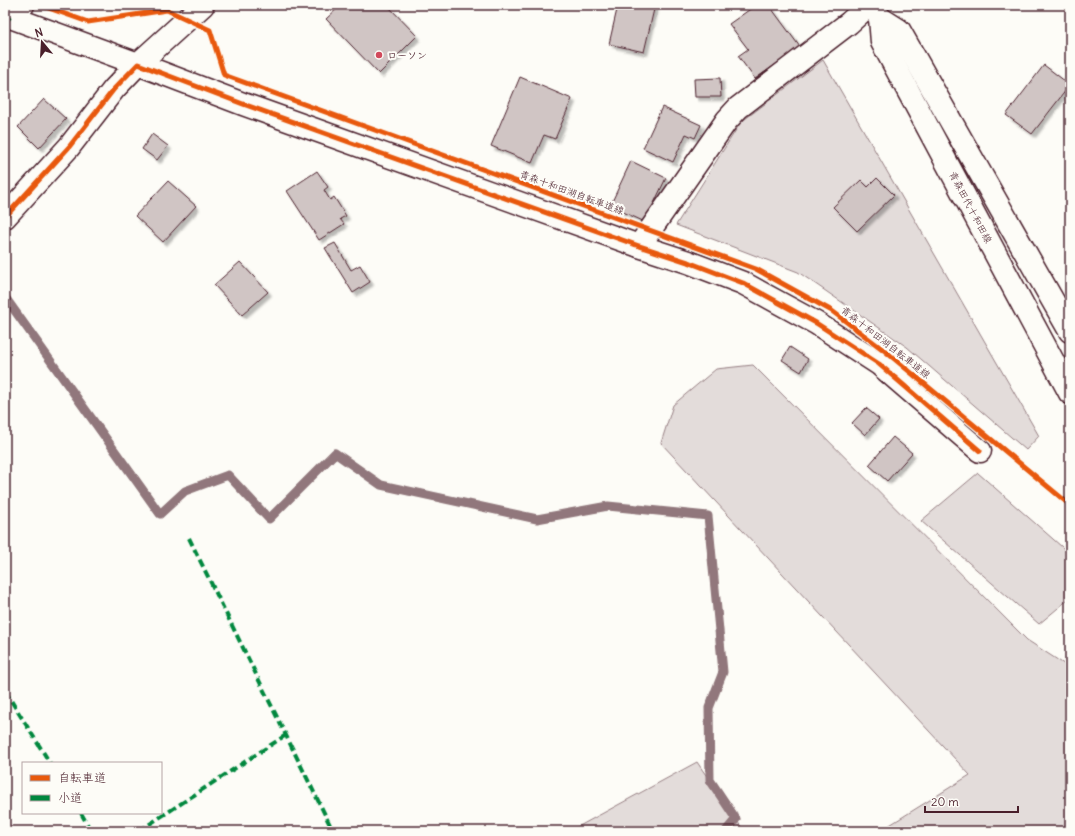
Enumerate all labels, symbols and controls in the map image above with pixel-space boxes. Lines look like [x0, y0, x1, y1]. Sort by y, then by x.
north arrow [22, 22, 62, 62]
text: N [33, 25, 45, 40]
place label: ローソン [387, 49, 427, 62]
marker: ローソン [374, 50, 384, 60]
street label: 青森十和田湖自転車道線 [518, 168, 626, 217]
street label: 青森田代十和田線 [946, 169, 995, 246]
street label: 青森十和田湖自転車道線 [838, 303, 933, 381]
legend [22, 762, 162, 814]
text: 自転車道 [58, 770, 106, 785]
scale bar [925, 788, 1018, 814]
text: 小道 [58, 790, 82, 805]
text: 20 m [931, 794, 959, 809]

